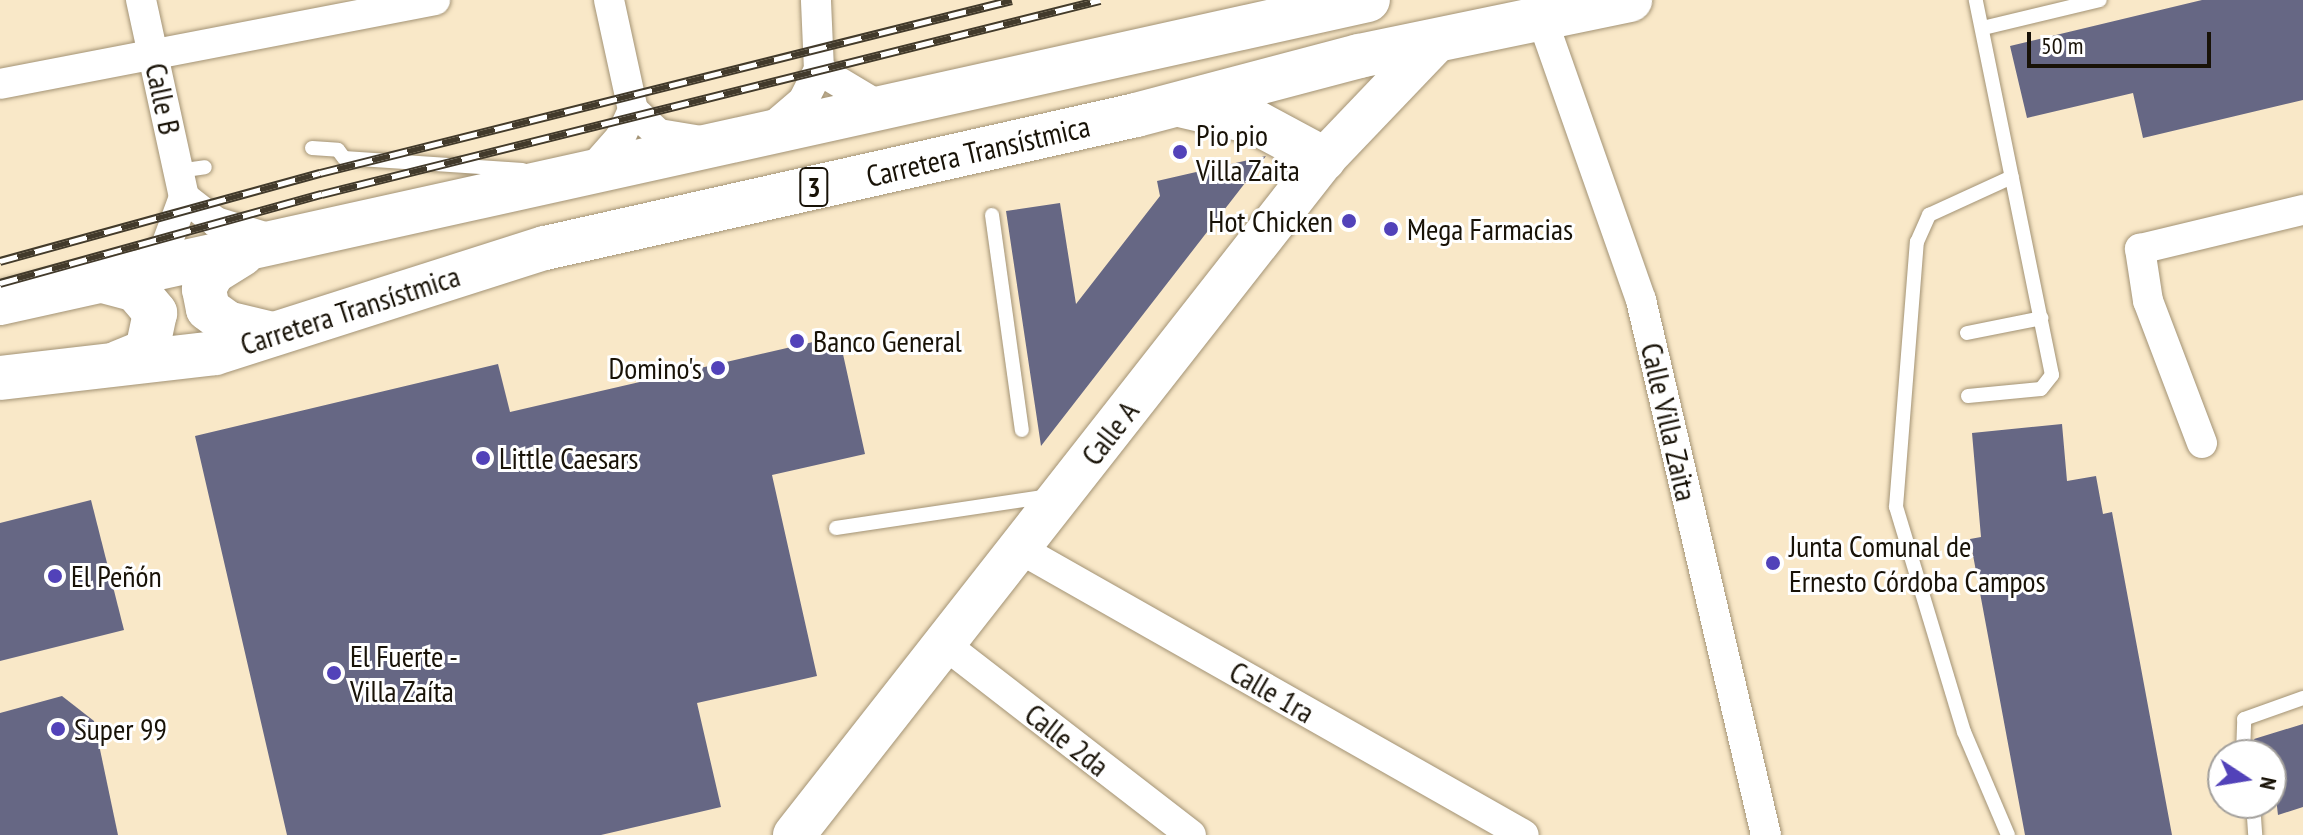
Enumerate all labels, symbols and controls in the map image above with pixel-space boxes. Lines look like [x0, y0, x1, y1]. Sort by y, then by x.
scale bar [2031, 16, 2215, 66]
text: 50 m [2041, 30, 2083, 61]
street label: Calle B [138, 60, 188, 138]
street label: Carretera Transístmica [862, 108, 1094, 194]
place label: Pio pio Villa Zaita [1196, 117, 1300, 188]
marker: Pio pio Villa Zaita [1171, 143, 1189, 161]
road number: 3 [798, 163, 830, 211]
place label: Hot Chicken [1208, 203, 1333, 239]
place label: Mega Farmacias [1407, 211, 1573, 247]
marker: Hot Chicken [1340, 212, 1358, 230]
marker: Mega Farmacias [1382, 220, 1400, 238]
street label: Carretera Transístmica [235, 257, 465, 363]
place label: Banco General [813, 323, 962, 359]
marker: Banco General [788, 332, 806, 350]
street label: Calle Villa Zaita [1633, 339, 1705, 505]
place label: Domino's [608, 350, 702, 386]
marker: Domino's [709, 359, 727, 377]
street label: Calle A [1074, 393, 1146, 473]
place label: Little Caesars [499, 440, 638, 476]
marker: Little Caesars [474, 449, 492, 467]
place label: Junta Comunal de Ernesto Córdoba Campos [1789, 528, 2046, 598]
marker: Junta Comunal de Ernesto Córdoba Campos [1764, 554, 1782, 572]
place label: El Peñón [71, 558, 162, 594]
marker: El Peñón [46, 567, 64, 585]
place label: El Fuerte - Villa Zaíta [350, 638, 458, 708]
street label: Calle 1ra [1223, 653, 1321, 731]
marker: El Fuerte - Villa Zaíta [325, 664, 343, 682]
street label: Calle 2da [1018, 696, 1116, 784]
place label: Super 99 [74, 711, 167, 747]
marker: Super 99 [49, 720, 67, 738]
north arrow [2207, 739, 2287, 819]
text: N [2254, 775, 2283, 792]

